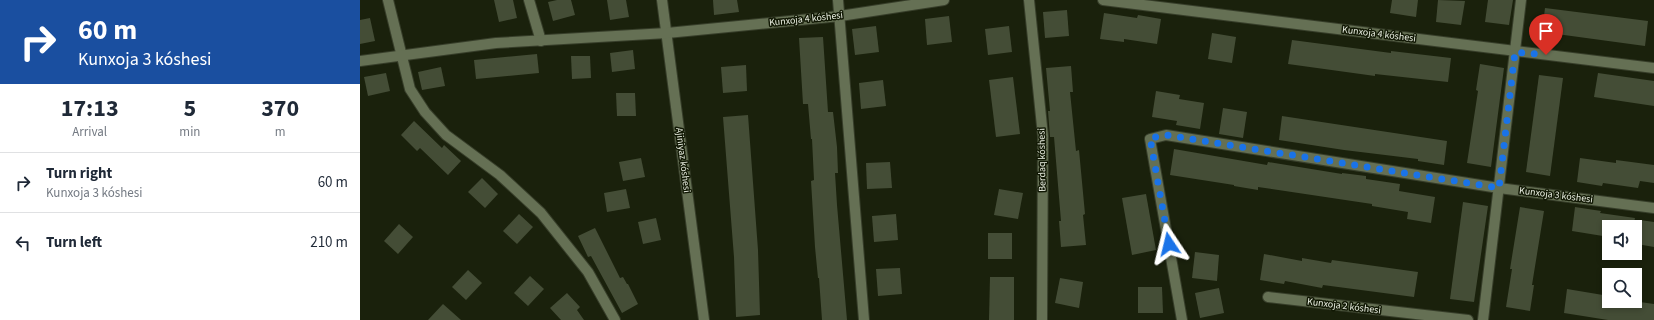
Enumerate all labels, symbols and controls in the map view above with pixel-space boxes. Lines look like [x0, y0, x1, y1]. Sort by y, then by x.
street label: Kunxoja 4 kóshesi [768, 8, 844, 30]
text: 60 m [78, 10, 137, 50]
pin [1529, 14, 1563, 55]
icon: right [12, 16, 64, 68]
icon: arrive [1535, 20, 1557, 42]
street label: Kunxoja 4 kóshesi [1341, 23, 1417, 45]
text: Kunxoja 3 kóshesi [78, 47, 211, 72]
text: 17:13 [61, 91, 119, 126]
text: 5 [184, 91, 196, 126]
text: 370 [261, 91, 299, 126]
text: Arrival [72, 123, 107, 141]
text: min [179, 123, 200, 141]
text: m [275, 123, 286, 141]
street label: Ajiniyaz kóshesi [672, 127, 694, 193]
street label: Berdaq kóshesi [1034, 128, 1050, 192]
text: Turn right [46, 163, 112, 184]
icon: right [12, 172, 34, 194]
text: 60 m [318, 172, 348, 193]
text: Kunxoja 3 kóshesi [46, 184, 142, 202]
street label: Kunxoja 3 kóshesi [1518, 184, 1594, 206]
map controls [1602, 220, 1642, 308]
button: sound [1602, 220, 1642, 260]
position arrow [1148, 223, 1190, 265]
icon: left [12, 232, 34, 254]
text: Turn left [46, 232, 102, 253]
text: 210 m [310, 232, 348, 253]
button: search [1602, 268, 1642, 308]
street label: Kunxoja 2 kóshesi [1306, 295, 1382, 317]

